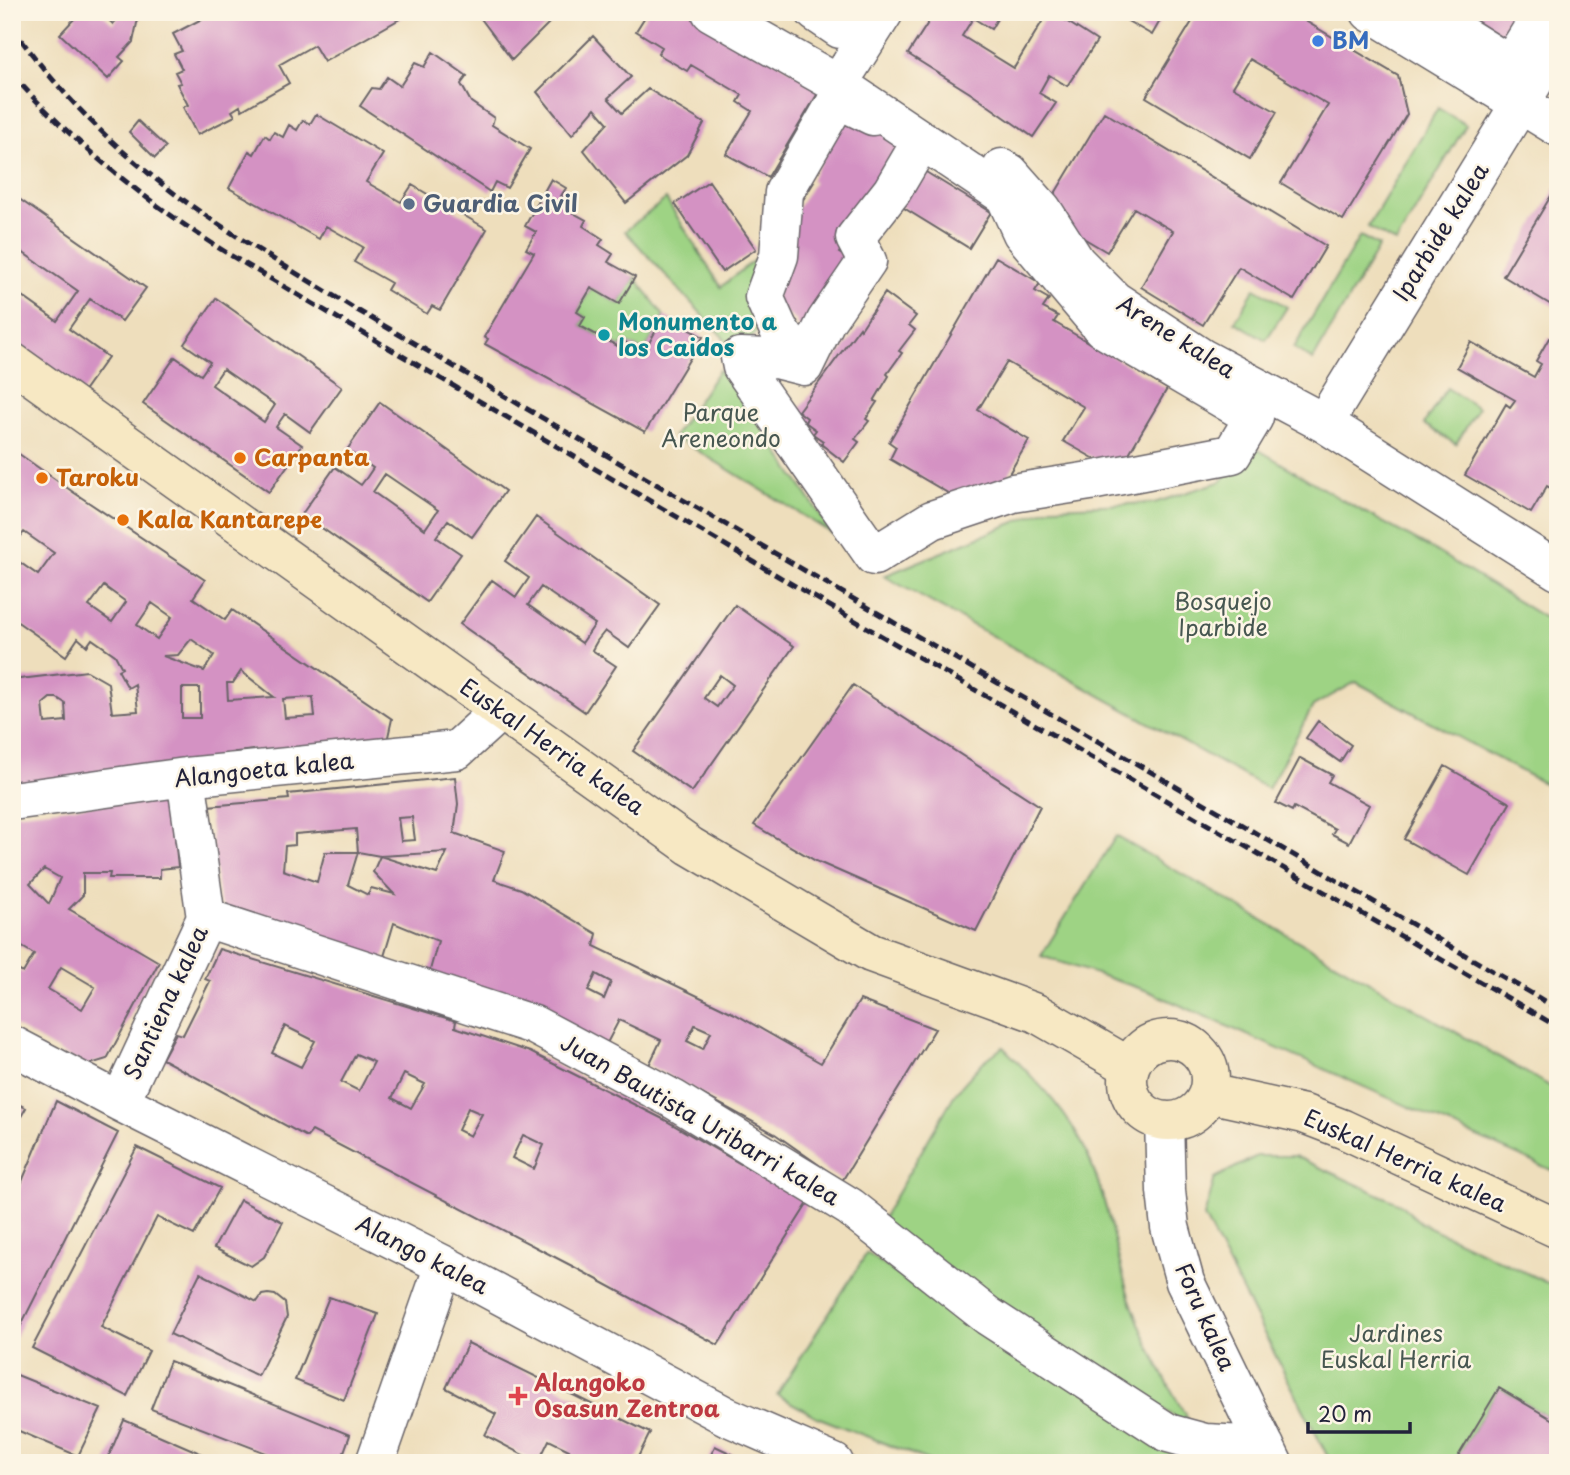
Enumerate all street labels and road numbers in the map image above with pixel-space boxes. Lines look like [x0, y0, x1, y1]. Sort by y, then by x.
street label: Iparbide kalea [1383, 155, 1496, 307]
street label: Arene kalea [1111, 285, 1244, 386]
street label: Euskal Herria kalea [453, 669, 653, 823]
street label: Alangoeta kalea [172, 742, 356, 795]
street label: Santiena kalea [114, 919, 216, 1085]
street label: Juan Bautista Uribarri kalea [554, 1024, 848, 1214]
street label: Euskal Herria kalea [1299, 1099, 1513, 1220]
street label: Alango kalea [350, 1205, 496, 1302]
street label: Foru kalea [1167, 1257, 1246, 1376]

